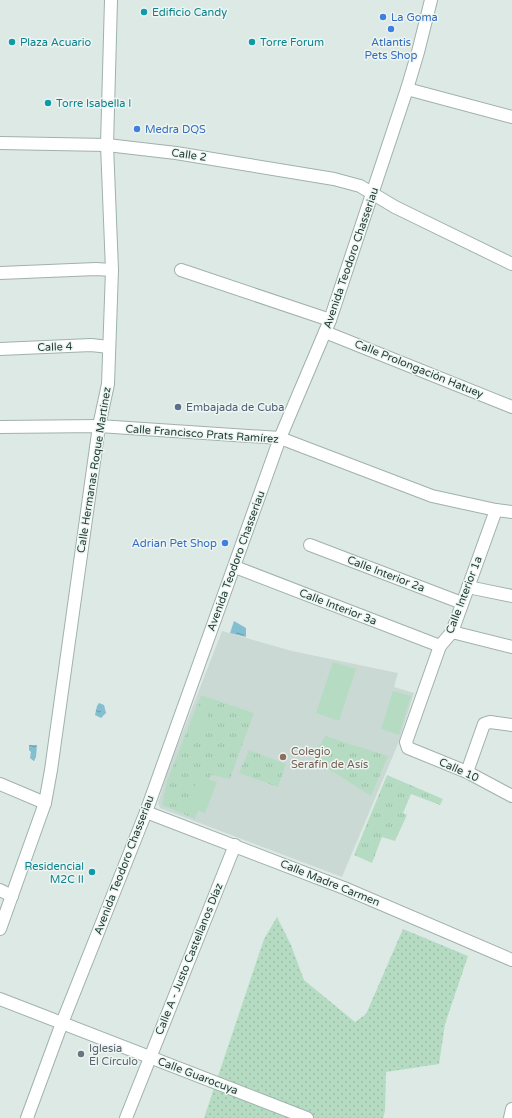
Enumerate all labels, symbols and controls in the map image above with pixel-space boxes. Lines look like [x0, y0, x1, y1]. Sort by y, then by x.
place label: Edificio Candy [152, 6, 227, 19]
marker: Edificio Candy [139, 7, 149, 17]
place label: La Goma [391, 11, 438, 24]
marker: La Goma [378, 12, 388, 22]
marker: Atlantis Pets Shop [386, 24, 396, 34]
place label: Plaza Acuario [20, 36, 92, 49]
place label: Torre Forum [260, 36, 324, 49]
place label: Atlantis Pets Shop [365, 36, 417, 62]
marker: Plaza Acuario [7, 37, 17, 47]
marker: Torre Forum [247, 37, 257, 47]
place label: Torre Isabella I [56, 97, 131, 110]
marker: Torre Isabella I [43, 98, 53, 108]
place label: Medra DQS [145, 123, 206, 136]
marker: Medra DQS [132, 124, 142, 134]
street label: Calle 2 [171, 146, 207, 164]
street label: Avenida Teodoro Chasseriau [321, 186, 381, 330]
street label: Calle Prolongación Hatuey [353, 337, 485, 401]
street label: Calle 4 [37, 340, 73, 354]
street label: Calle Hermanas Roque Martínez [74, 386, 114, 554]
place label: Embajada de Cuba [186, 401, 285, 414]
marker: Embajada de Cuba [173, 402, 183, 412]
street label: Calle Francisco Prats Ramírez [125, 422, 280, 446]
street label: Avenida Teodoro Chasseriau [205, 489, 267, 633]
place label: Adrian Pet Shop [132, 537, 217, 550]
marker: Adrian Pet Shop [220, 538, 230, 548]
street label: Calle Interior 2a [345, 553, 427, 595]
street label: Calle Interior 1a [443, 554, 485, 636]
street label: Calle Interior 3a [297, 586, 379, 628]
place label: Colegio Serafín de Asís [291, 745, 368, 771]
marker: Colegio Serafín de Asís [278, 752, 288, 762]
street label: Calle 10 [437, 755, 481, 785]
street label: Avenida Teodoro Chasseriau [91, 793, 157, 937]
street label: Calle Madre Carmen [278, 857, 382, 909]
place label: Residencial M2C II [25, 860, 84, 886]
marker: Residencial M2C II [87, 867, 97, 877]
street label: Calle A - Justo Castellanos Díaz [152, 881, 226, 1037]
place label: Iglesia El Círculo [89, 1042, 138, 1068]
marker: Iglesia El Círculo [76, 1049, 86, 1059]
street label: Calle Guarocuya [156, 1055, 240, 1097]

